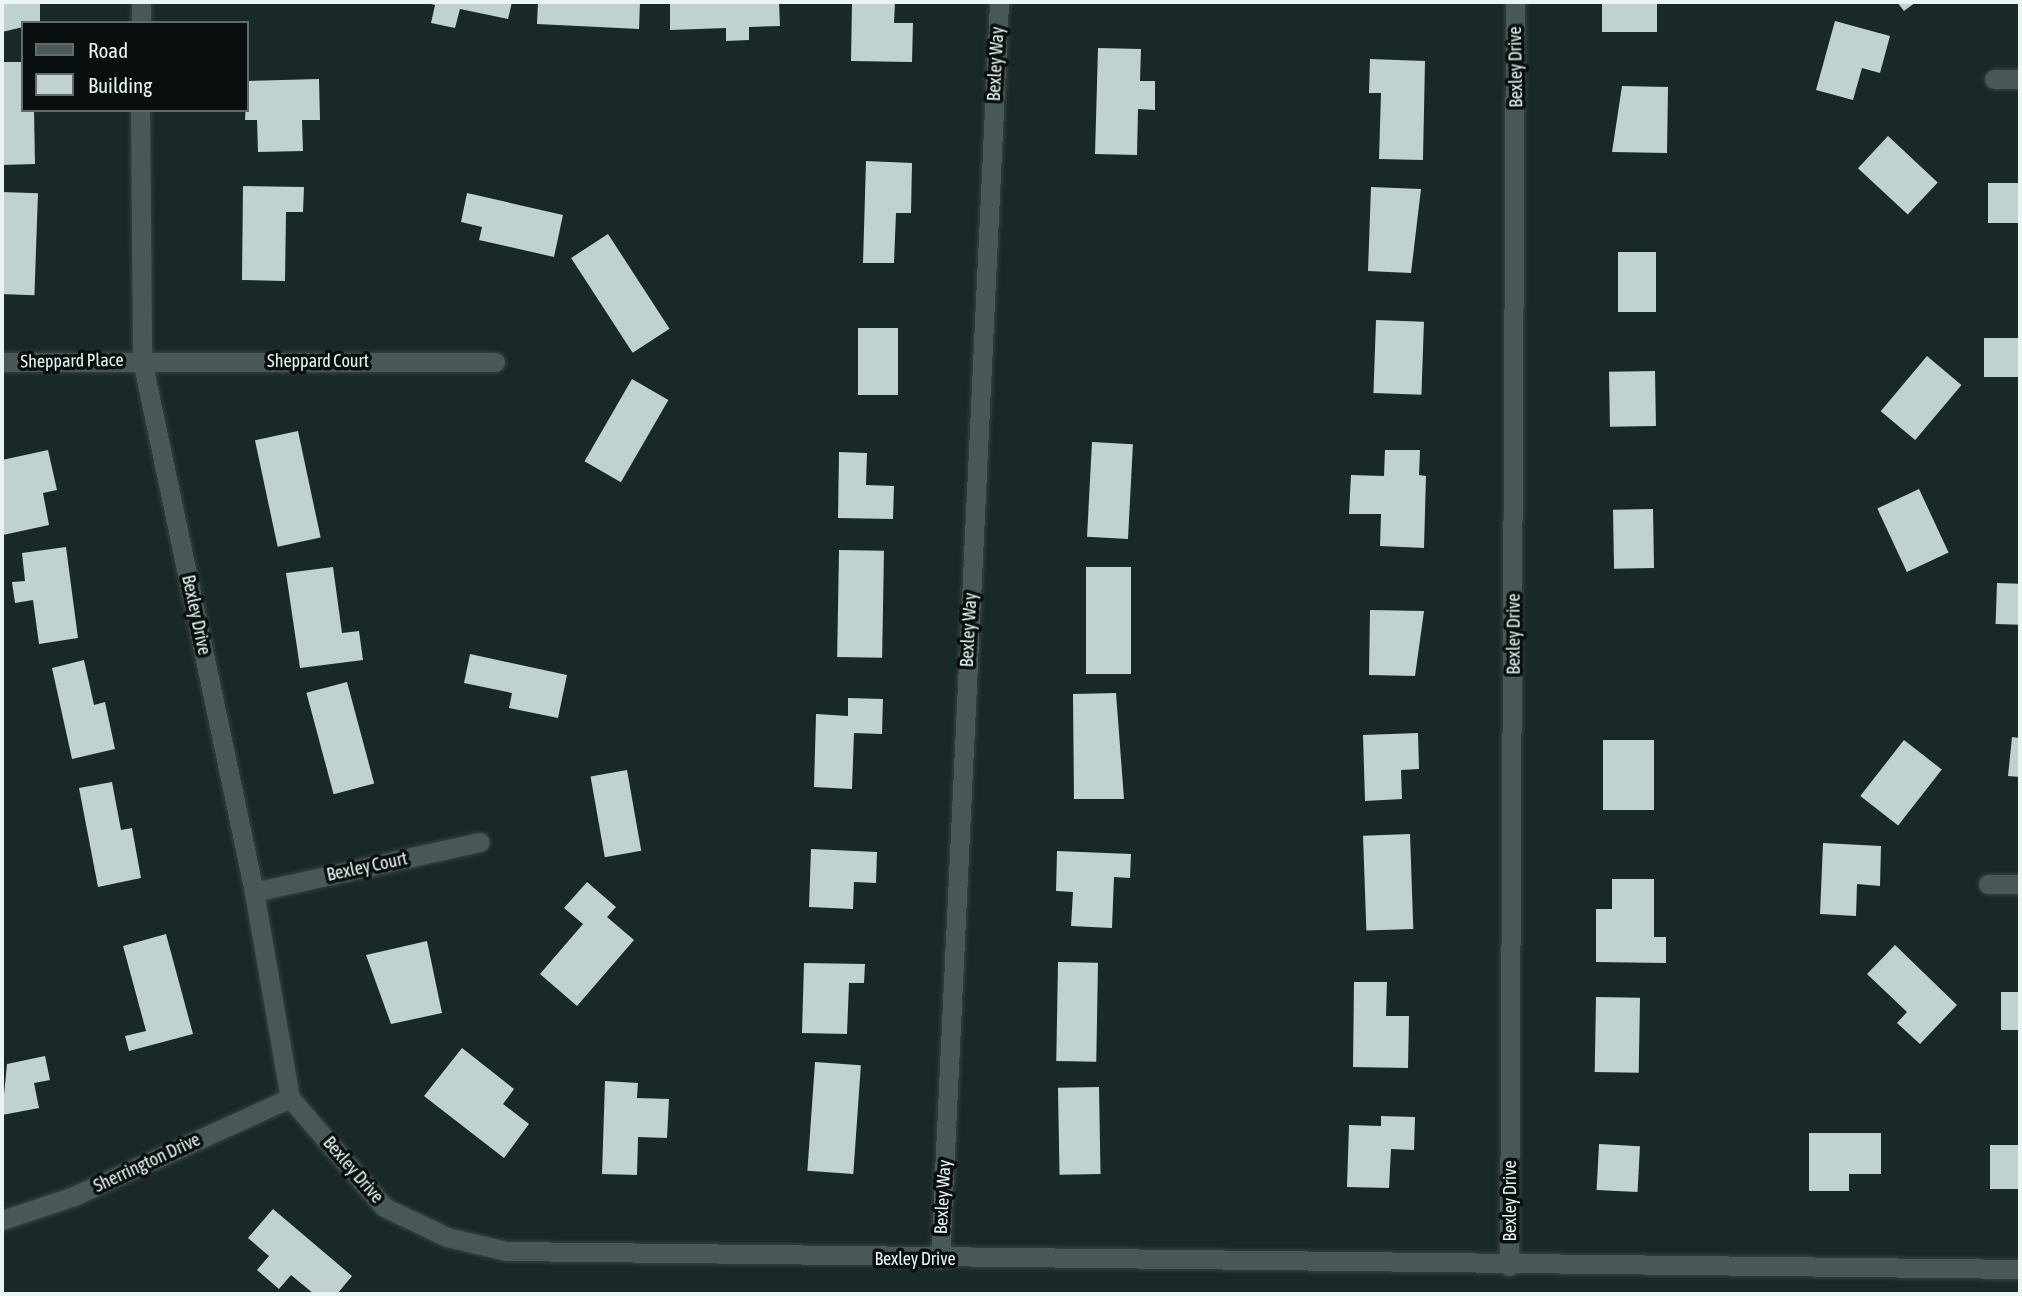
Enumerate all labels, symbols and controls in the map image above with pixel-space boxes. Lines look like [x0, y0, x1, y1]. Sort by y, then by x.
legend [21, 21, 248, 112]
street label: Bexley Way [983, 26, 1009, 102]
street label: Bexley Drive [1504, 26, 1528, 108]
text: Road [88, 38, 128, 62]
text: Building [88, 73, 152, 97]
street label: Sheppard Place [20, 349, 124, 373]
street label: Sheppard Court [267, 350, 369, 372]
street label: Bexley Drive [177, 573, 215, 657]
street label: Bexley Way [956, 592, 982, 668]
street label: Bexley Drive [1503, 593, 1525, 675]
street label: Bexley Court [325, 848, 409, 886]
street label: Sherrington Drive [90, 1129, 204, 1197]
street label: Bexley Drive [318, 1132, 388, 1208]
street label: Bexley Way [930, 1159, 956, 1235]
street label: Bexley Drive [1499, 1160, 1521, 1242]
street label: Bexley Drive [874, 1248, 956, 1270]

